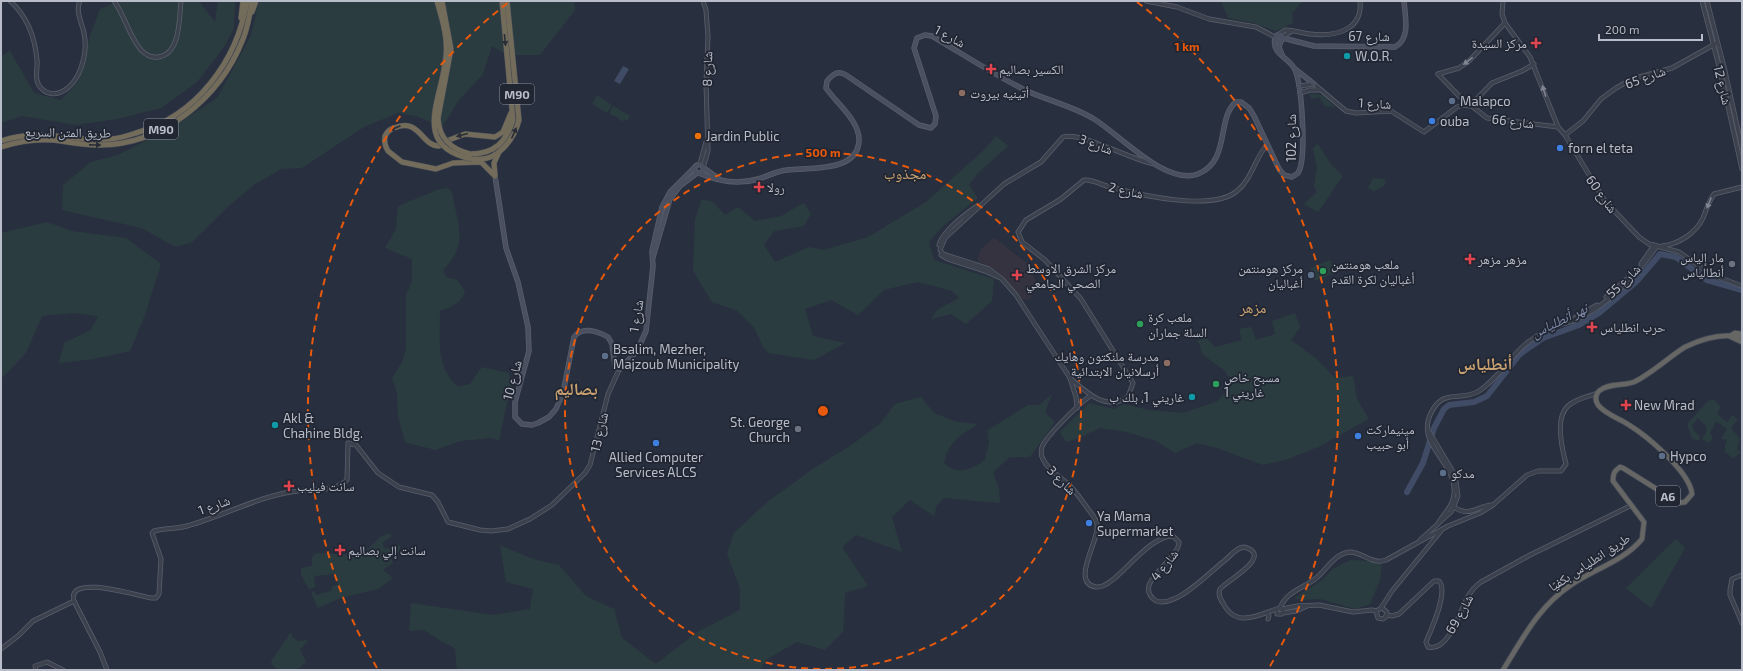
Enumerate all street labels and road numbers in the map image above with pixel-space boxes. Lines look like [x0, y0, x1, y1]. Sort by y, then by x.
street label: شارع 1 [931, 21, 968, 53]
street label: شارع 67 [1348, 28, 1390, 46]
street label: شارع 8 [699, 51, 717, 87]
street label: شارع 65 [1623, 62, 1668, 94]
street label: شارع 12 [1709, 64, 1735, 107]
road number: M90 [500, 84, 534, 104]
street label: شارع 1 [1358, 94, 1392, 114]
street label: شارع 66 [1491, 110, 1535, 134]
street label: شارع 102 [1283, 114, 1301, 162]
road number: M90 [144, 119, 178, 139]
street label: طريق المتن السريع [25, 123, 111, 143]
street label: شارع 3 [1076, 130, 1115, 160]
street label: شارع 60 [1581, 172, 1621, 217]
street label: شارع 2 [1107, 178, 1145, 204]
street label: شارع 55 [1602, 261, 1645, 303]
street label: شارع 1 [626, 299, 648, 334]
street label: شارع 10 [499, 358, 527, 402]
street label: شارع 13 [587, 411, 613, 454]
street label: شارع 3 [1043, 462, 1080, 499]
road number: A6 [1656, 486, 1680, 506]
street label: شارع 1 [196, 492, 233, 520]
street label: طريق انطلياس بكفيّا [1545, 530, 1633, 595]
street label: شارع 4 [1147, 546, 1183, 585]
street label: شارع 69 [1442, 592, 1478, 637]

